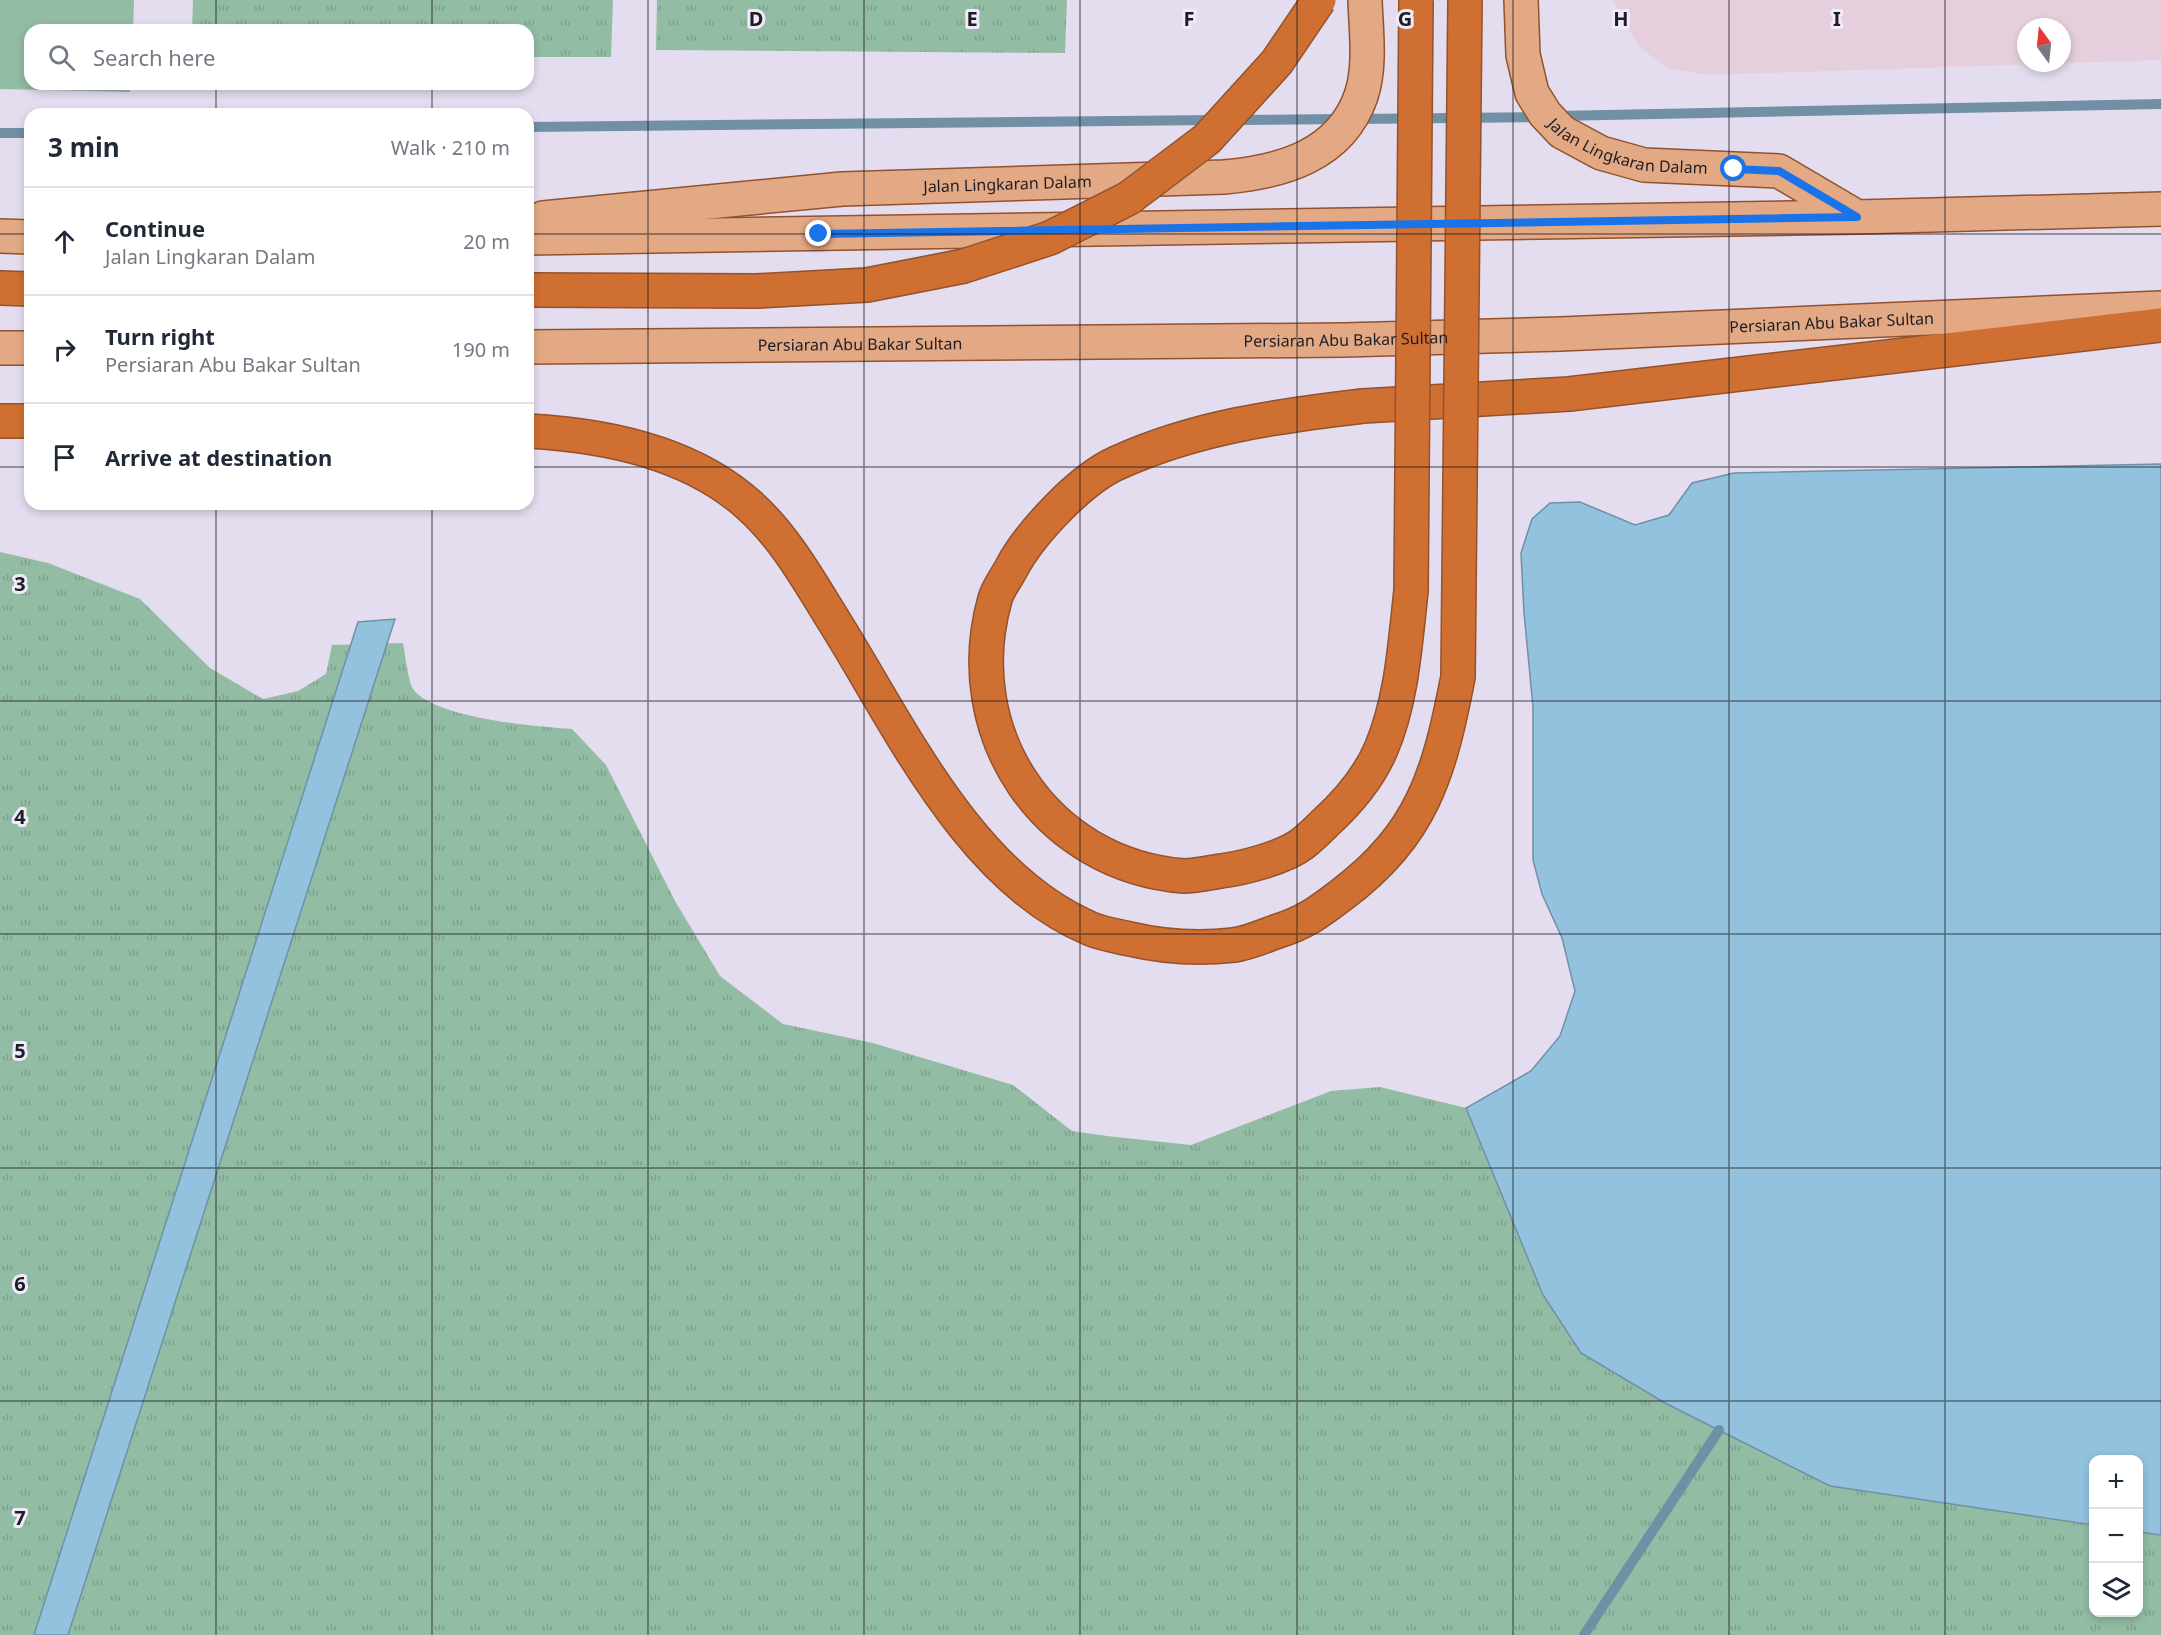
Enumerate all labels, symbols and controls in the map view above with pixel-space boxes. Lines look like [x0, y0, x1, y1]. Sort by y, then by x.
text: D [749, 5, 763, 32]
text: E [966, 5, 978, 32]
text: F [1184, 5, 1194, 32]
text: G [1398, 5, 1412, 32]
text: H [1613, 5, 1629, 32]
text: I [1833, 5, 1841, 32]
north arrow [2017, 18, 2071, 72]
search box [24, 24, 534, 90]
icon: search [45, 41, 78, 74]
text: Search here [93, 42, 215, 72]
street label: Jalan Lingkaran Dalam [1542, 112, 1708, 179]
text: 3 min [48, 129, 120, 165]
text: Walk · 210 m [391, 134, 510, 161]
route start [1720, 155, 1746, 181]
street label: Jalan Lingkaran Dalam [921, 170, 1092, 198]
text: Continue [105, 213, 205, 243]
route end [805, 220, 831, 246]
icon: ahead [48, 225, 81, 258]
text: 20 m [463, 228, 510, 255]
text: Jalan Lingkaran Dalam [105, 243, 315, 270]
street label: Persiaran Abu Bakar Sultan [1729, 307, 1934, 338]
text: Turn right [105, 321, 215, 351]
street label: Persiaran Abu Bakar Sultan [1243, 326, 1449, 352]
street label: Persiaran Abu Bakar Sultan [757, 332, 962, 356]
icon: right [48, 333, 81, 366]
text: 190 m [452, 336, 510, 363]
text: Persiaran Abu Bakar Sultan [105, 351, 361, 378]
icon: arrive [48, 441, 81, 474]
text: Arrive at destination [105, 442, 332, 472]
text: 3 [14, 570, 26, 597]
text: 4 [14, 803, 26, 830]
text: 5 [14, 1037, 26, 1064]
text: 6 [14, 1270, 26, 1297]
map controls [2089, 1455, 2143, 1617]
button: + [2089, 1455, 2143, 1509]
text: 7 [14, 1504, 26, 1531]
button: − [2089, 1509, 2143, 1563]
button: layers [2089, 1563, 2143, 1617]

